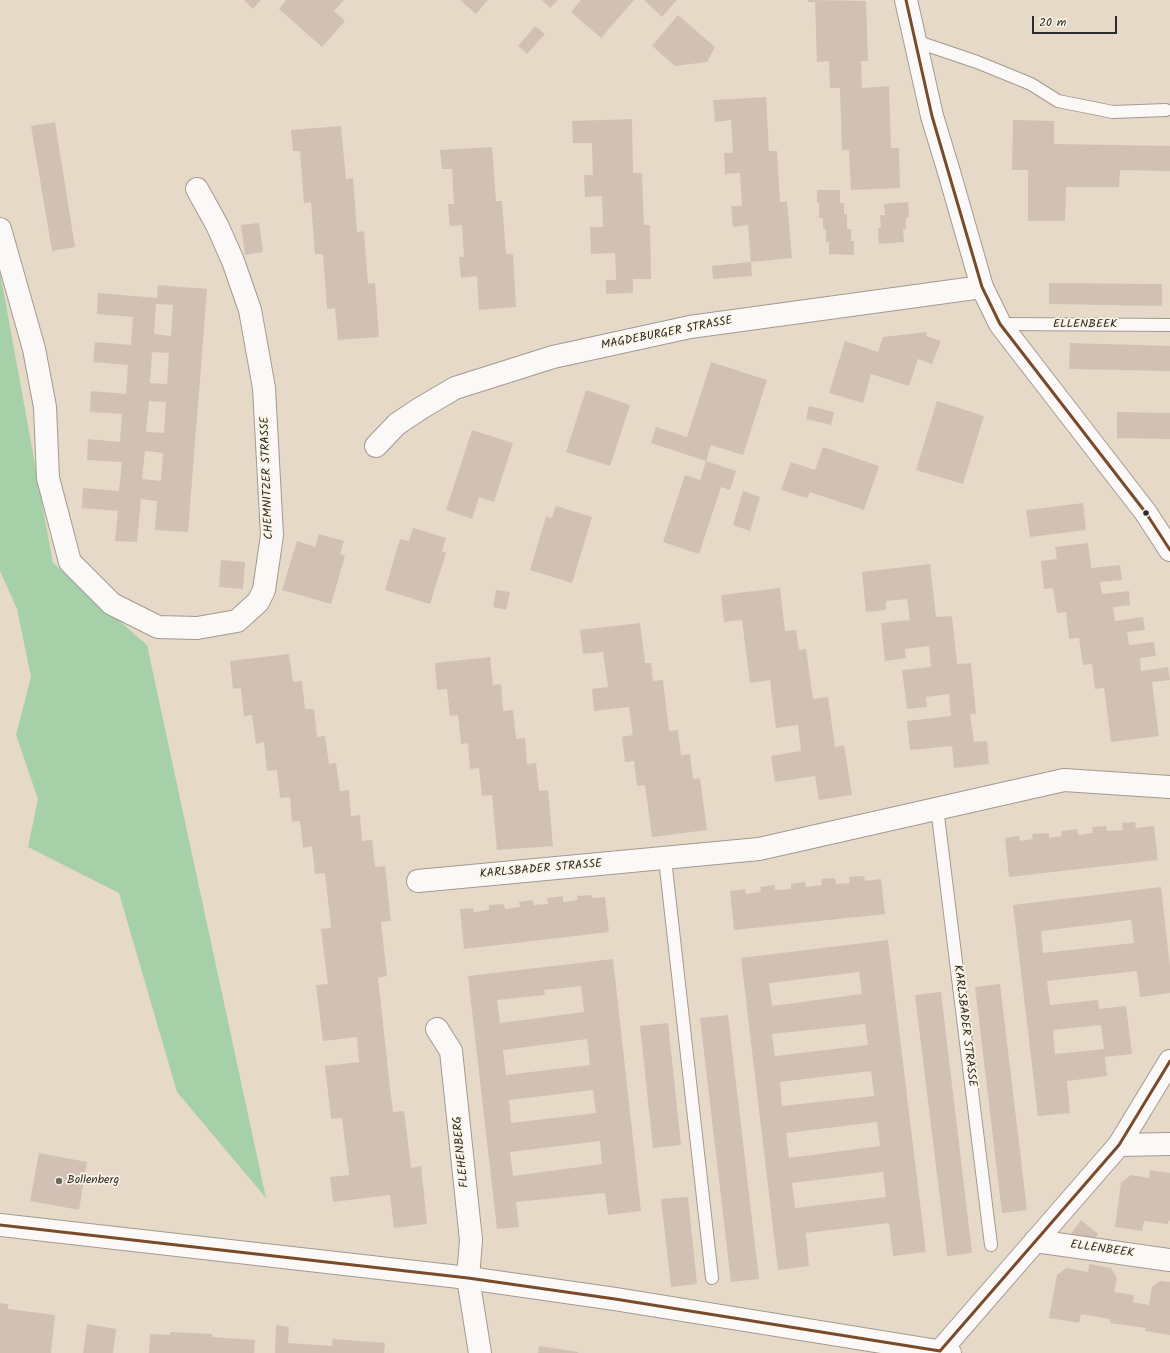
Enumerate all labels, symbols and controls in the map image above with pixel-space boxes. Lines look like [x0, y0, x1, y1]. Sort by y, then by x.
scale bar [1034, 8, 1119, 34]
text: 20 m [1039, 13, 1066, 32]
street label: MAGDEBURGER STRASSE [600, 314, 734, 354]
street label: ELLENBEEK [1053, 318, 1117, 332]
street label: CHEMNITZER STRASSE [259, 416, 277, 540]
unlabelled marker [1141, 508, 1151, 518]
street label: KARLSBADER STRASSE [479, 857, 603, 883]
street label: KARLSBADER STRASSE [949, 964, 979, 1088]
street label: FLEHENBERG [451, 1115, 473, 1189]
place label: Bollenberg [67, 1174, 119, 1188]
marker: Bollenberg [54, 1176, 64, 1186]
street label: ELLENBEEK [1069, 1238, 1135, 1262]

